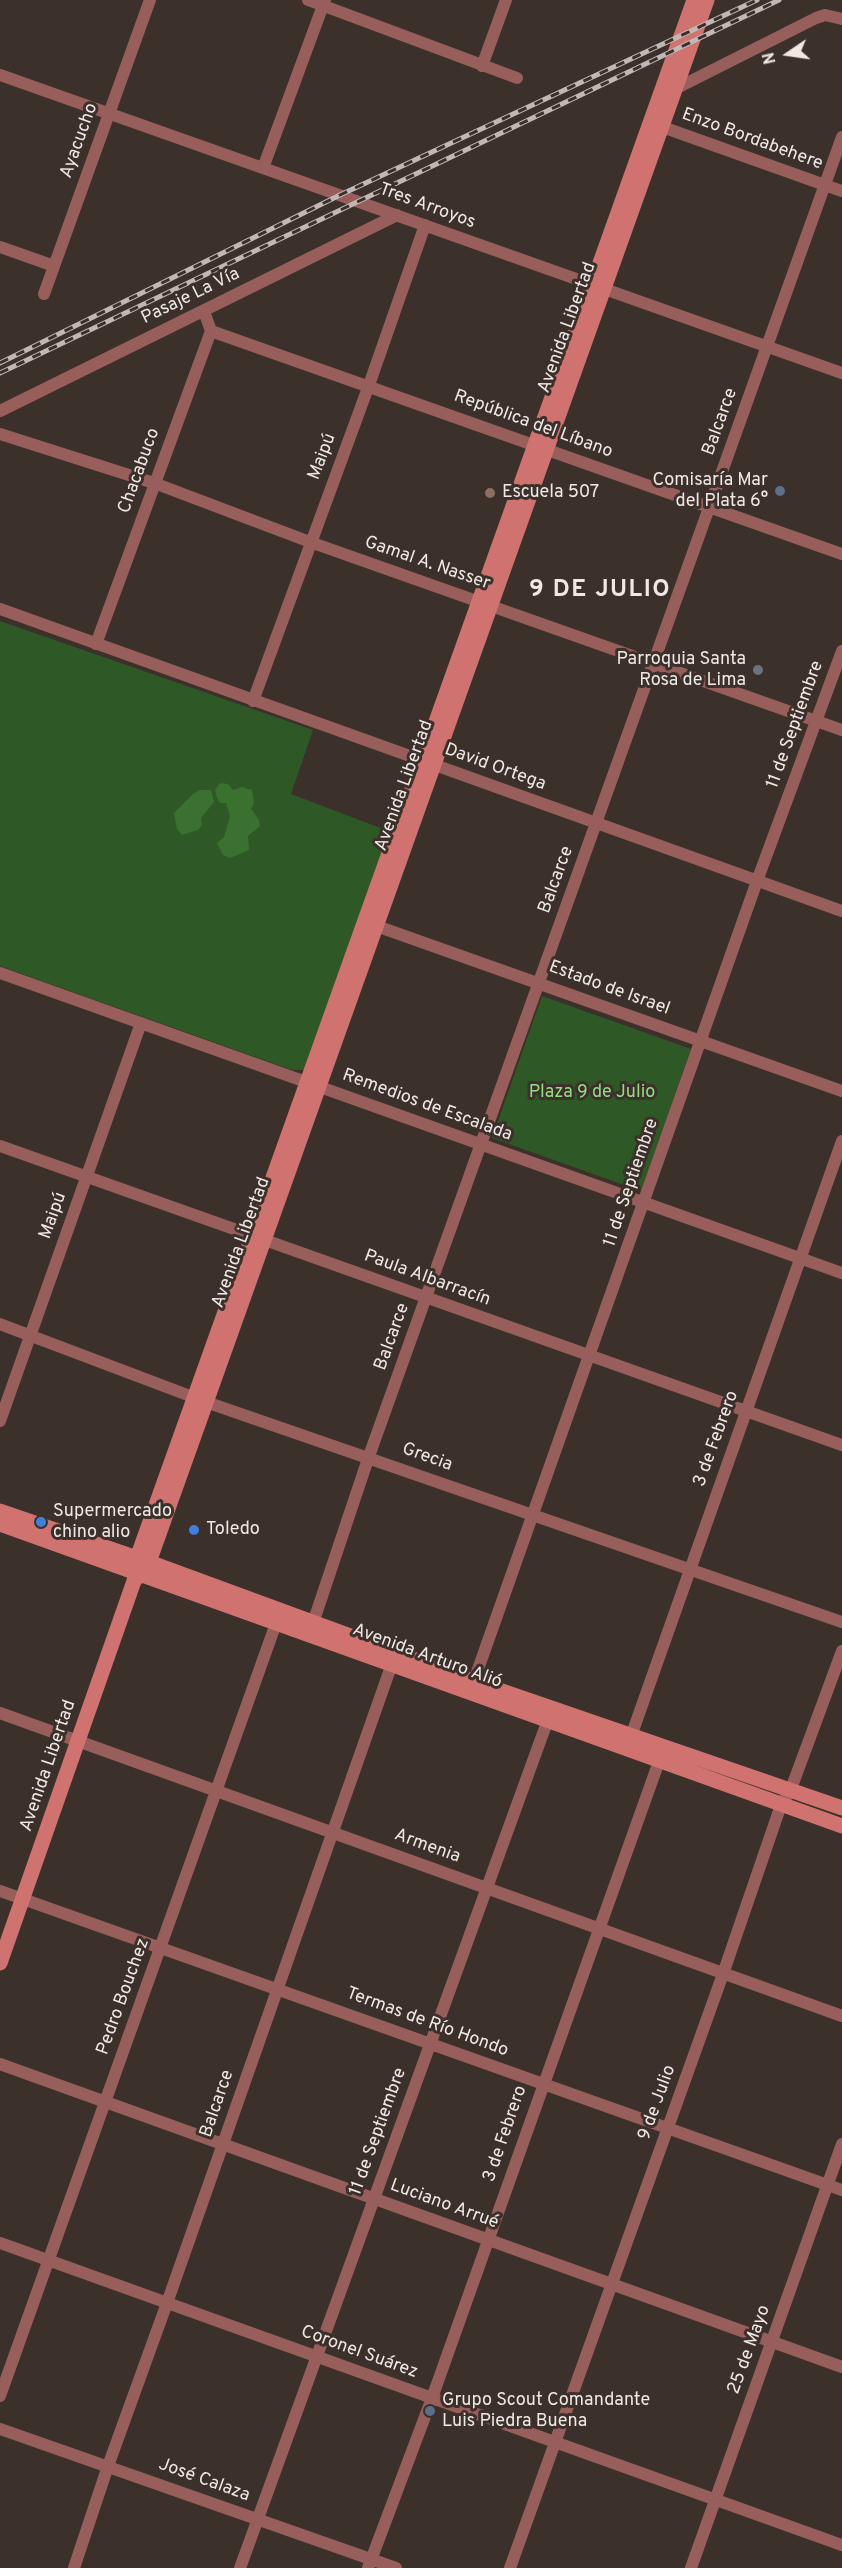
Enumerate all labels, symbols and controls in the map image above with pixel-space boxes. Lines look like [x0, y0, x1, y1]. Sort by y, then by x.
north arrow [758, 24, 818, 84]
text: N [759, 50, 781, 66]
street label: Ayacucho [56, 100, 104, 182]
street label: Enzo Bordabehere [678, 104, 826, 176]
street label: Tres Arroyos [376, 180, 478, 234]
street label: Avenida Libertad [534, 260, 602, 396]
street label: Pasaje La Vía [138, 264, 244, 330]
street label: Balcarce [699, 385, 743, 459]
street label: República del Líbano [451, 386, 615, 464]
street label: Chacabuco [115, 425, 165, 517]
street label: Maipú [304, 431, 342, 483]
place label: Comisaría Mar del Plata 6° [653, 470, 768, 512]
place label: Escuela 507 [502, 482, 599, 504]
marker: Comisaría Mar del Plata 6° [773, 484, 787, 498]
marker: Escuela 507 [483, 486, 497, 500]
street label: Gamal A. Nasser [361, 532, 493, 596]
district label: 9 DE JULIO [529, 577, 671, 605]
place label: Parroquia Santa Rosa de Lima [617, 649, 746, 692]
street label: 11 de Septiembre [763, 658, 829, 792]
marker: Parroquia Santa Rosa de Lima [751, 663, 765, 677]
street label: Avenida Libertad [371, 718, 439, 854]
street label: David Ortega [441, 740, 549, 796]
street label: Balcarce [535, 843, 579, 917]
street label: Estado de Israel [545, 957, 673, 1021]
street label: Remedios de Escalada [339, 1065, 515, 1147]
park label: Plaza 9 de Julio [529, 1082, 655, 1104]
street label: 11 de Septiembre [600, 1116, 664, 1250]
street label: Avenida Libertad [208, 1175, 276, 1311]
street label: Maipú [36, 1190, 72, 1242]
street label: Paula Albarracín [361, 1246, 493, 1312]
street label: Balcarce [371, 1300, 415, 1374]
street label: 3 de Febrero [690, 1388, 744, 1490]
street label: Grecia [399, 1439, 455, 1477]
place label: Supermercado chino alio [53, 1501, 172, 1544]
marker: Supermercado chino alio [34, 1515, 48, 1529]
place label: Toledo [206, 1519, 260, 1541]
marker: Toledo [187, 1523, 201, 1537]
street label: Avenida Arturo Alió [349, 1620, 505, 1694]
street label: Avenida Libertad [16, 1697, 82, 1835]
street label: Armenia [391, 1825, 463, 1869]
street label: Pedro Bouchez [93, 1936, 155, 2058]
street label: Termas de Río Hondo [343, 1984, 511, 2062]
street label: 9 de Julio [634, 2063, 682, 2143]
street label: 11 de Septiembre [346, 2065, 412, 2199]
street label: Balcarce [196, 2067, 240, 2141]
street label: 3 de Febrero [479, 2083, 533, 2185]
street label: Luciano Arrué [387, 2175, 501, 2235]
street label: 25 de Mayo [724, 2302, 776, 2398]
street label: Coronel Suárez [298, 2322, 420, 2384]
place label: Grupo Scout Comandante Luis Piedra Buena [442, 2390, 650, 2432]
marker: Grupo Scout Comandante Luis Piedra Buena [423, 2404, 437, 2418]
street label: José Calaza [155, 2454, 253, 2508]

